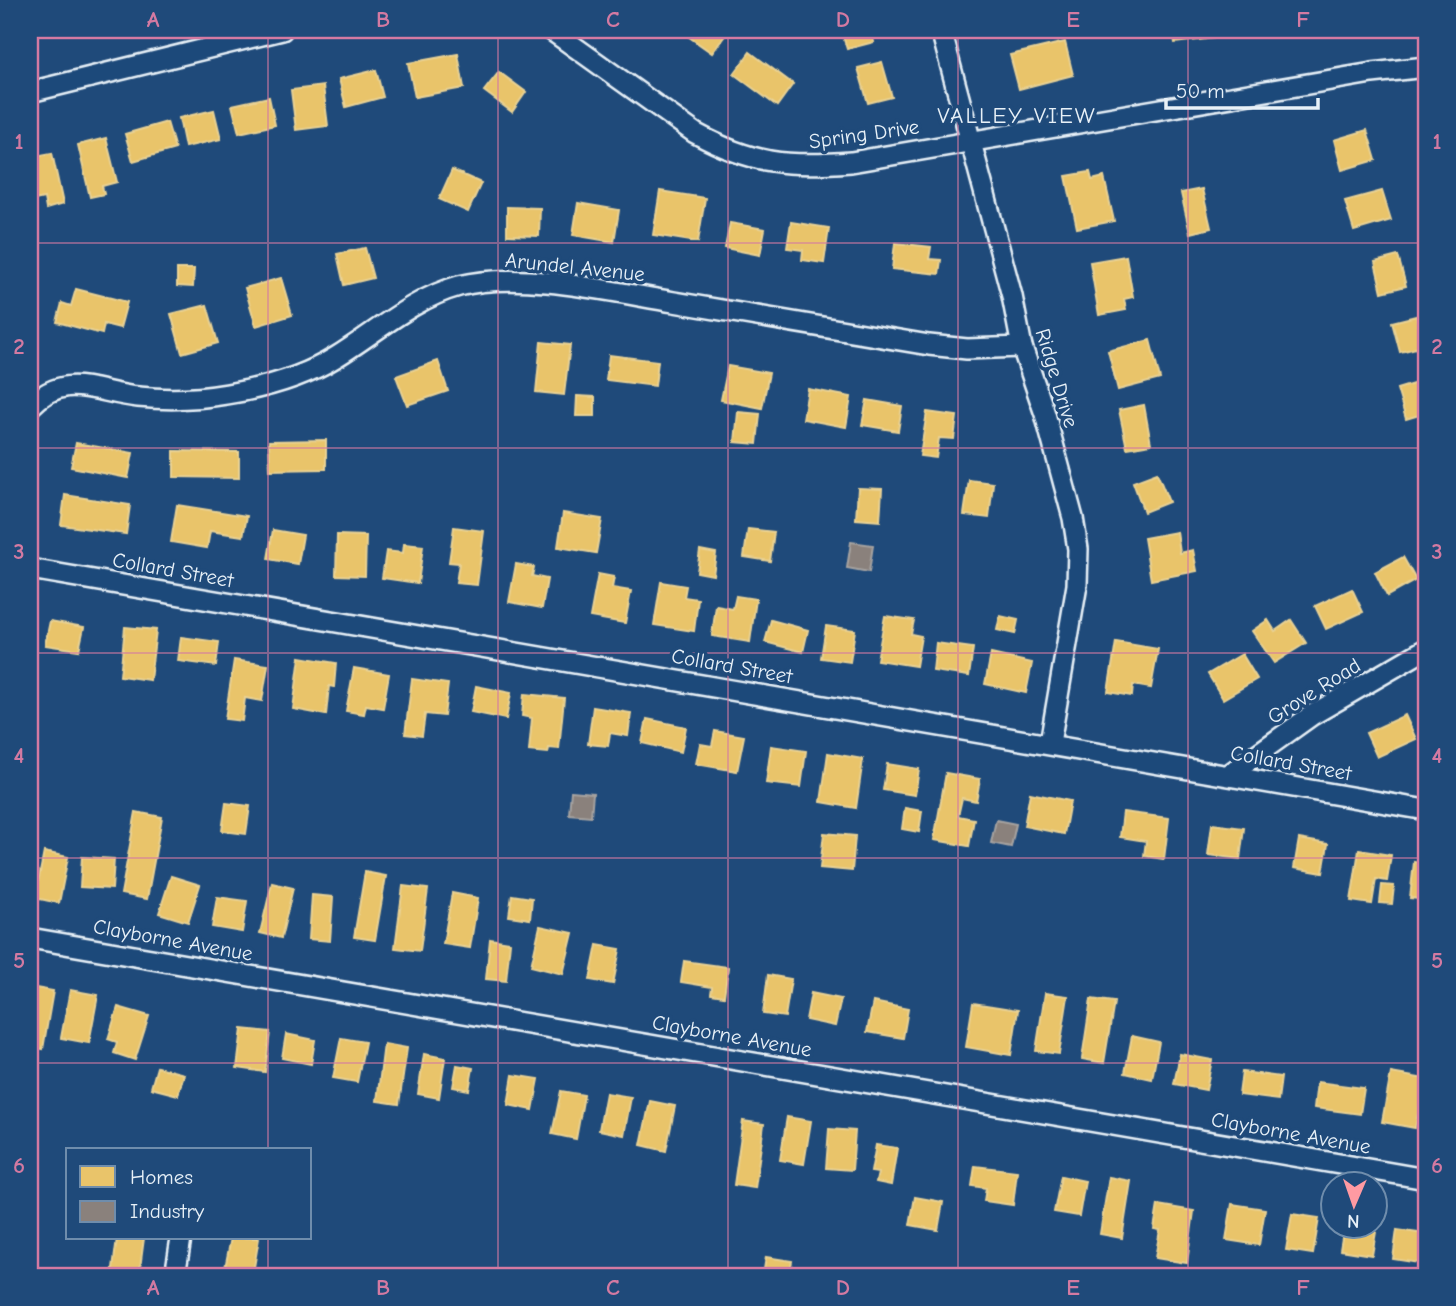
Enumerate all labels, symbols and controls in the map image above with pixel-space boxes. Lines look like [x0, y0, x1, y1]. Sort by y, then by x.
text: A [147, 6, 160, 33]
text: B [376, 6, 390, 33]
text: C [606, 6, 620, 33]
text: D [836, 6, 850, 33]
text: E [1066, 6, 1080, 33]
text: F [1296, 6, 1310, 33]
scale bar [1166, 66, 1318, 110]
text: 50 m [1176, 79, 1225, 103]
district label: VALLEY VIEW [937, 102, 1097, 129]
street label: Spring Drive [807, 114, 921, 154]
text: 1 [14, 128, 24, 155]
text: 1 [1432, 128, 1442, 155]
street label: Arundel Avenue [504, 248, 646, 286]
street label: Ridge Drive [1031, 326, 1083, 430]
text: 2 [13, 333, 25, 360]
text: 2 [1431, 333, 1443, 360]
text: 3 [13, 538, 25, 565]
text: 3 [1431, 538, 1443, 565]
street label: Collard Street [111, 548, 236, 593]
street label: Collard Street [670, 644, 795, 689]
street label: Grove Road [1263, 653, 1365, 729]
street label: Collard Street [1229, 741, 1354, 786]
text: 4 [14, 742, 25, 769]
text: 4 [1432, 742, 1443, 769]
street label: Clayborne Avenue [91, 914, 255, 966]
text: 5 [13, 947, 25, 974]
text: 5 [1431, 947, 1443, 974]
street label: Clayborne Avenue [650, 1010, 814, 1062]
street label: Clayborne Avenue [1209, 1107, 1373, 1159]
legend [66, 1148, 312, 1240]
text: 6 [13, 1152, 25, 1179]
text: 6 [1431, 1152, 1443, 1179]
text: Homes [130, 1165, 193, 1189]
north arrow [1320, 1170, 1390, 1240]
text: Industry [130, 1199, 205, 1223]
text: N [1347, 1210, 1360, 1232]
text: A [147, 1274, 160, 1301]
text: B [376, 1274, 390, 1301]
text: C [606, 1274, 620, 1301]
text: D [836, 1274, 850, 1301]
text: E [1066, 1274, 1080, 1301]
text: F [1296, 1274, 1310, 1301]

